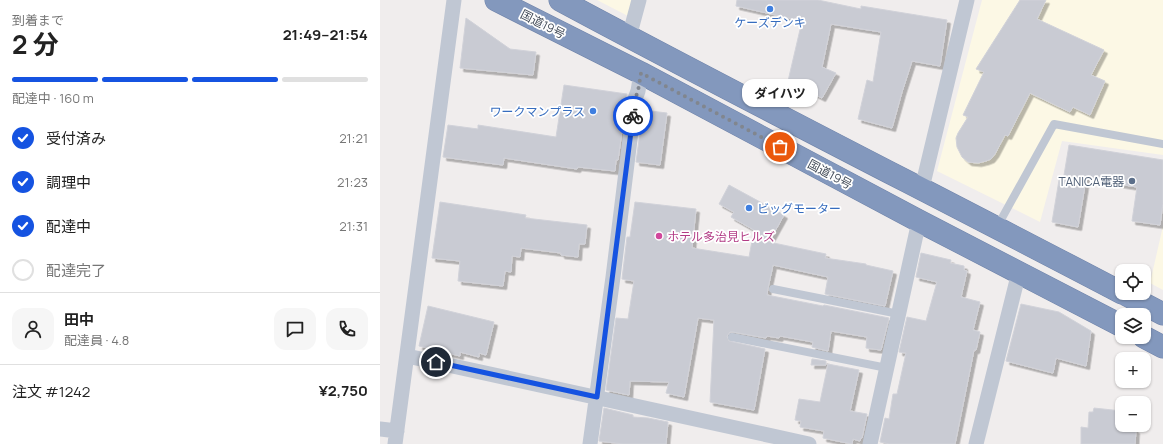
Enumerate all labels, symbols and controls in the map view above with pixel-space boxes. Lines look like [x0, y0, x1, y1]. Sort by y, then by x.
marker: ケーズデンキ [765, 4, 775, 14]
street label: 国道19号 [518, 5, 568, 43]
text: 到着まで [12, 11, 64, 29]
place label: ケーズデンキ [734, 14, 806, 31]
text: 21:49–21:54 [283, 24, 368, 45]
text: 2 分 [12, 26, 59, 62]
callout: ダイハツ [742, 79, 818, 107]
text: ダイハツ [754, 84, 806, 102]
text: 配達中 · 160 m [12, 89, 94, 107]
courier [613, 96, 653, 136]
place label: ワークマンプラス [490, 103, 585, 120]
icon: bike [622, 105, 644, 127]
marker: ワークマンプラス [588, 106, 598, 116]
icon: check [12, 127, 34, 149]
text: 受付済み [46, 128, 106, 149]
text: 21:21 [339, 129, 368, 147]
pin [763, 130, 797, 164]
icon: bag [769, 136, 791, 158]
street label: 国道19号 [805, 155, 855, 193]
icon: check [12, 171, 34, 193]
text: 調理中 [46, 172, 91, 193]
text: 21:23 [337, 173, 368, 191]
place label: TANICA電器 [1059, 173, 1124, 190]
marker: TANICA電器 [1127, 176, 1137, 186]
place label: ビッグモーター [757, 200, 841, 217]
marker: ビッグモーター [744, 203, 754, 213]
icon: check [12, 215, 34, 237]
text: 配達中 [46, 216, 91, 237]
text: 21:31 [339, 217, 368, 235]
place label: ホテル多治見ヒルズ [667, 228, 775, 245]
marker: ホテル多治見ヒルズ [654, 231, 664, 241]
text: 配達完了 [46, 260, 106, 281]
map controls [1115, 264, 1151, 432]
button: locate [1115, 264, 1151, 300]
button: person [12, 308, 54, 350]
button: chat [274, 308, 316, 350]
button: phone [326, 308, 368, 350]
button: layers [1115, 308, 1151, 344]
text: 田中 [64, 309, 94, 330]
text: 配達員 · 4.8 [64, 331, 129, 349]
pin [419, 345, 453, 379]
icon: home [425, 351, 447, 373]
button: + [1115, 352, 1151, 388]
text: ¥2,750 [319, 380, 368, 401]
text: 注文 #1242 [12, 381, 90, 402]
button: − [1115, 396, 1151, 432]

